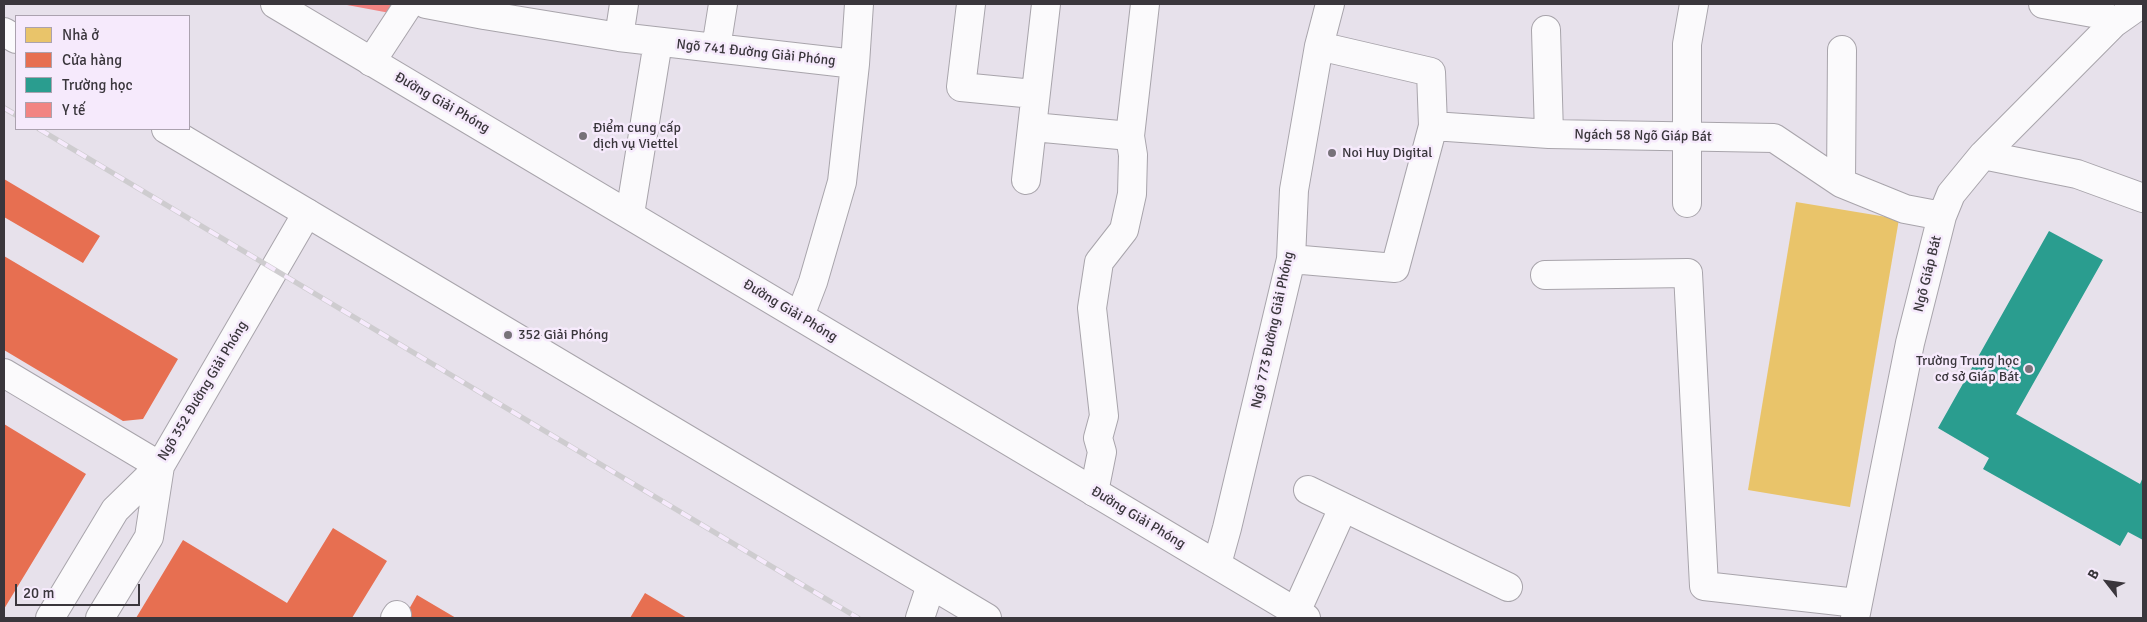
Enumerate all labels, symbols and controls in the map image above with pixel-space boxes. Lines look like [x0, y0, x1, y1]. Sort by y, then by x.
legend [15, 15, 190, 130]
text: Nhà ở [62, 26, 99, 44]
street label: Ngõ 741 Đường Giải Phóng [676, 36, 836, 70]
text: Cửa hàng [62, 51, 122, 69]
street label: Đường Giải Phóng [391, 69, 493, 137]
text: Trường học [62, 76, 133, 94]
text: Y tế [62, 101, 85, 119]
place label: Điểm cung cấp dịch vụ Viettel [593, 120, 681, 152]
street label: Ngách 58 Ngõ Giáp Bát [1574, 126, 1712, 146]
marker: Điểm cung cấp dịch vụ Viettel [577, 130, 589, 142]
place label: Noi Huy Digital [1342, 145, 1432, 161]
marker: Noi Huy Digital [1326, 147, 1338, 159]
street label: Ngõ Giáp Bát [1910, 234, 1946, 314]
street label: Ngõ 773 Đường Giải Phóng [1248, 250, 1298, 410]
street label: Đường Giải Phóng [740, 276, 840, 346]
street label: Ngõ 352 Đường Giải Phóng [155, 318, 251, 464]
place label: 352 Giải Phóng [518, 327, 608, 343]
marker: 352 Giải Phóng [502, 329, 514, 341]
place label: Trường Trung học cơ sở Giáp Bát [1916, 353, 2019, 386]
marker: Trường Trung học cơ sở Giáp Bát [2023, 363, 2035, 375]
street label: Đường Giải Phóng [1088, 483, 1188, 553]
north arrow [2082, 557, 2132, 607]
text: B [2084, 566, 2103, 582]
scale bar [18, 574, 142, 606]
text: 20 m [23, 584, 54, 602]

